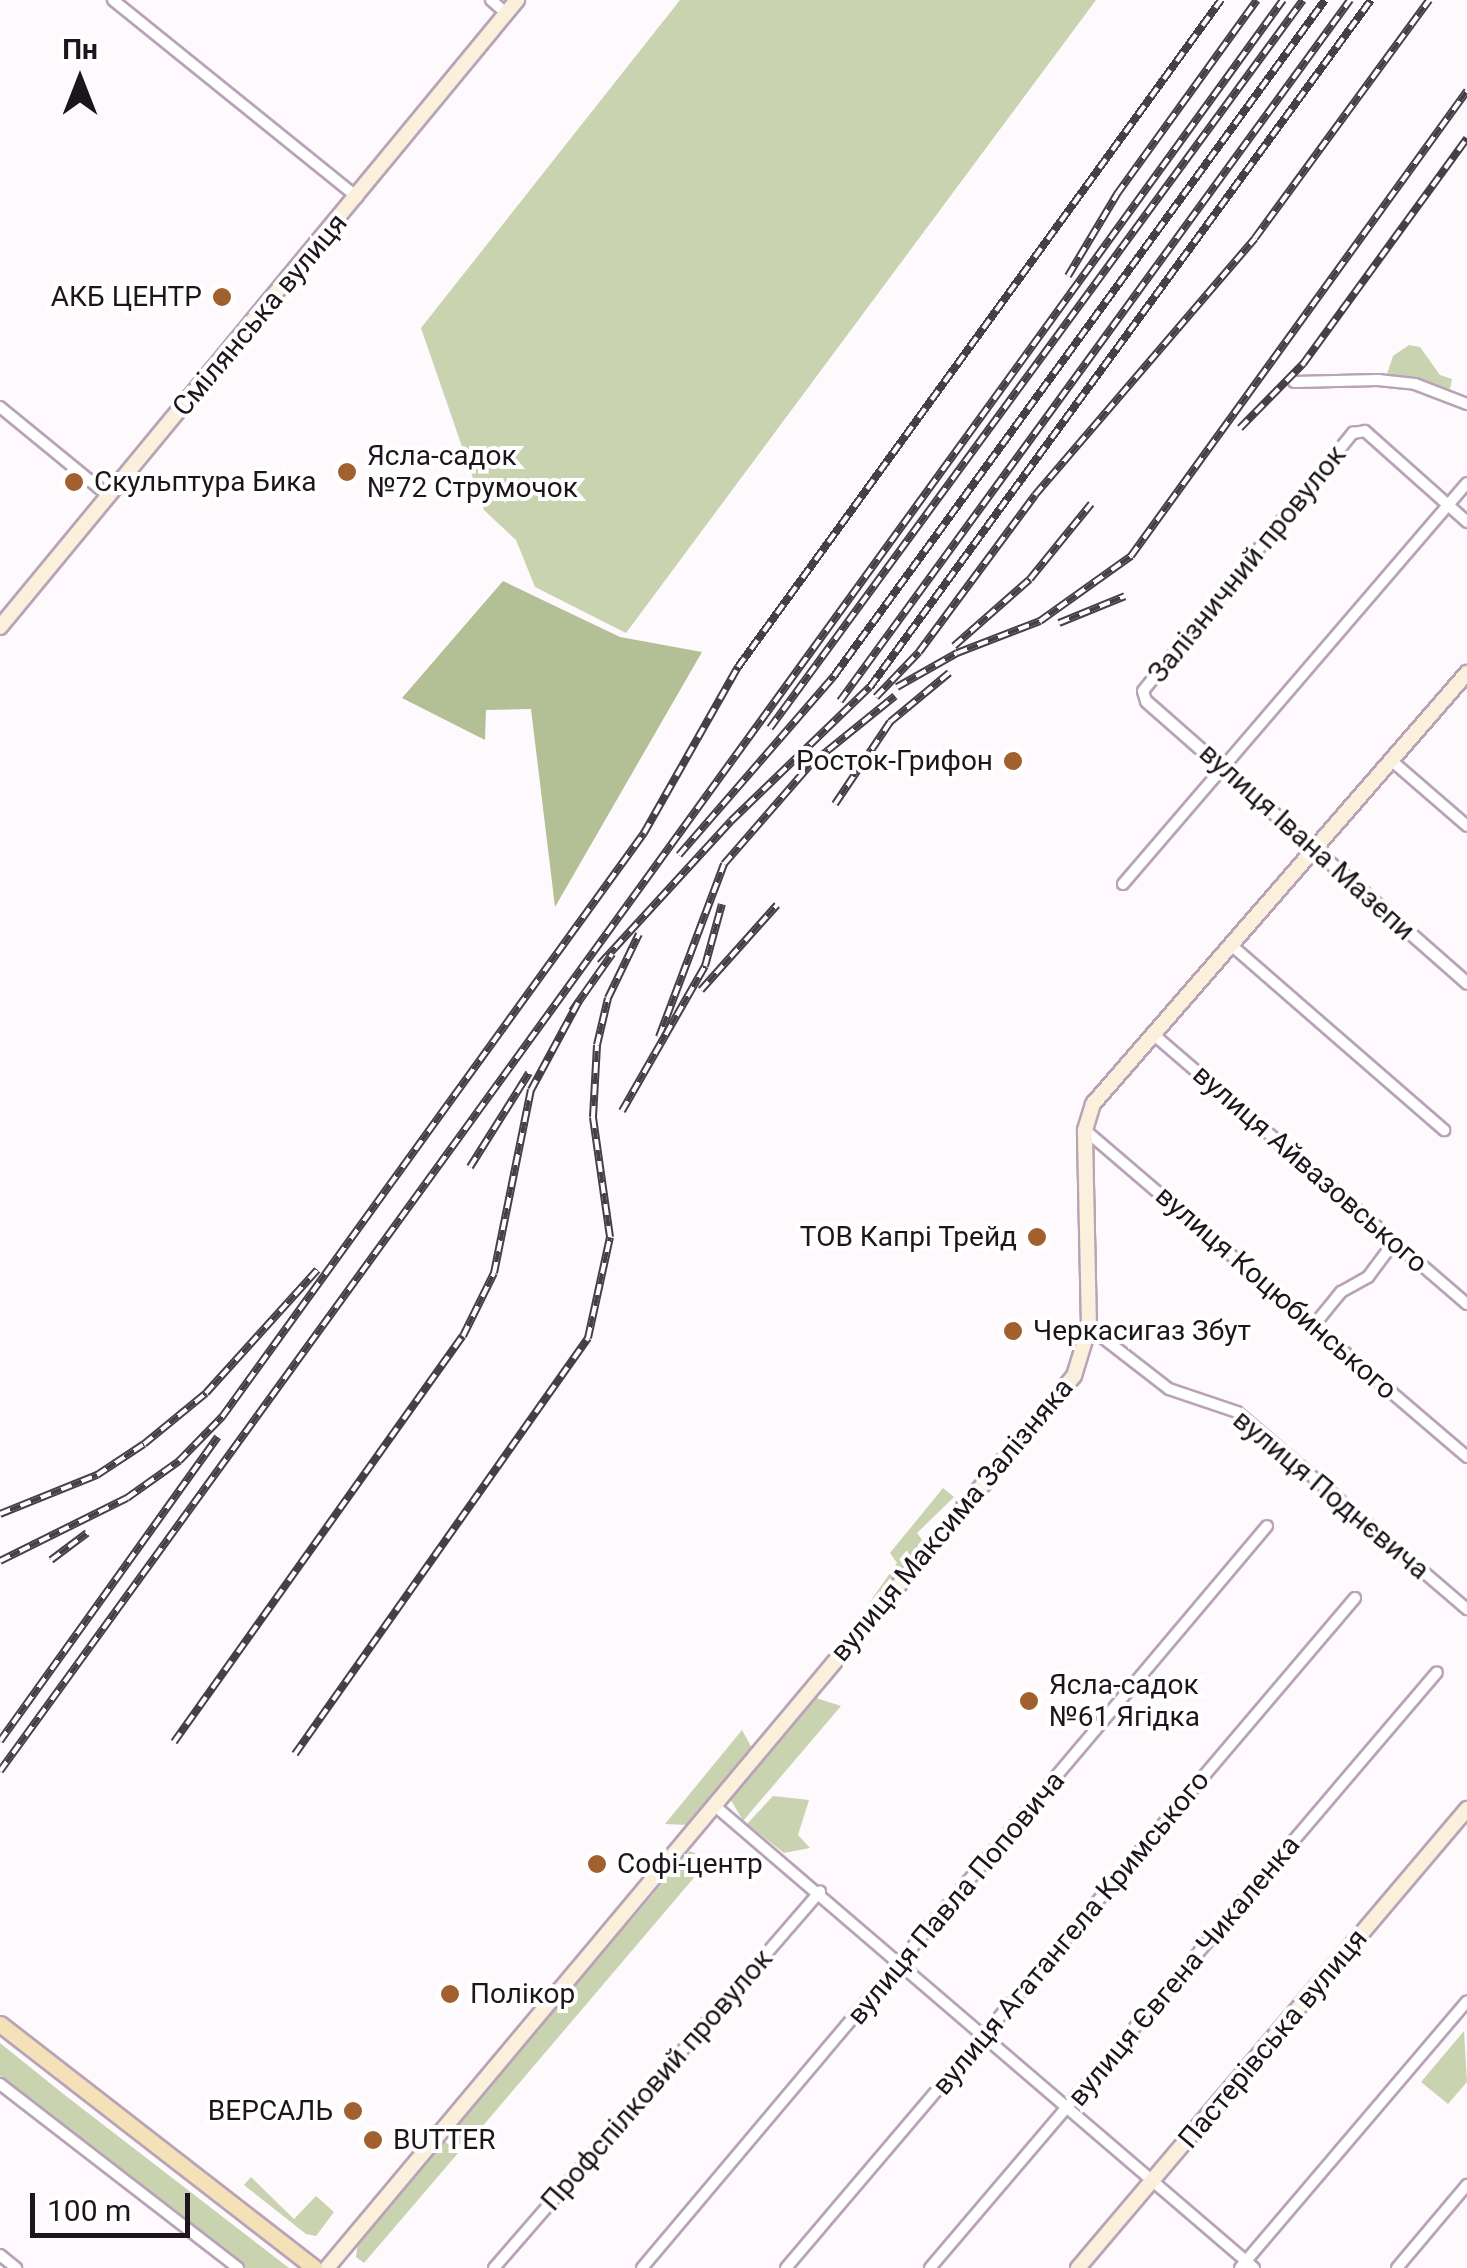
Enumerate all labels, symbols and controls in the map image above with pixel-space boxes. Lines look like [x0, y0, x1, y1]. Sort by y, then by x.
north arrow [30, 30, 130, 130]
text: Пн [62, 33, 98, 66]
street label: Смілянська вулиця [166, 207, 354, 423]
place label: АКБ ЦЕНТР [51, 280, 202, 314]
marker: АКБ ЦЕНТР [211, 286, 233, 308]
place label: Ясла-садок №72 Струмочок [367, 439, 578, 505]
street label: Залізничний провулок [1141, 439, 1353, 689]
marker: Ясла-садок №72 Струмочок [336, 461, 358, 483]
place label: Cкульптура Бика [94, 465, 317, 499]
marker: Cкульптура Бика [63, 471, 85, 493]
street label: вулиця Івана Мазепи [1192, 736, 1422, 948]
place label: Росток-Грифон [796, 744, 993, 778]
marker: Росток-Грифон [1002, 750, 1024, 772]
street label: вулиця Айвазовського [1186, 1058, 1434, 1280]
street label: вулиця Коцюбинського [1148, 1179, 1404, 1407]
place label: ТОВ Капрі Трейд [799, 1220, 1017, 1254]
marker: ТОВ Капрі Трейд [1026, 1226, 1048, 1248]
place label: Черкасигаз Збут [1033, 1314, 1251, 1348]
marker: Черкасигаз Збут [1002, 1320, 1024, 1342]
street label: вулиця Максима Залізняка [824, 1372, 1080, 1668]
street label: вулиця Поднєвича [1226, 1403, 1436, 1587]
place label: Ясла-садок №61 Ягідка [1049, 1668, 1200, 1734]
marker: Ясла-садок №61 Ягідка [1018, 1690, 1040, 1712]
street label: вулиця Агатангела Кримського [925, 1764, 1217, 2102]
street label: вулиця Павла Поповича [840, 1765, 1072, 2031]
street label: вулиця Євгена Чикаленка [1061, 1829, 1307, 2113]
place label: Софі-центр [617, 1847, 763, 1881]
marker: Софі-центр [586, 1853, 608, 1875]
street label: Пастерівська вулиця [1171, 1923, 1375, 2155]
street label: Профспілковий провулок [534, 1942, 780, 2218]
place label: Полікор [470, 1977, 575, 2011]
marker: Полікор [439, 1983, 461, 2005]
place label: ВЕРСАЛЬ [208, 2094, 333, 2128]
marker: ВЕРСАЛЬ [342, 2100, 364, 2122]
place label: BUTTER [393, 2123, 495, 2157]
marker: BUTTER [362, 2129, 384, 2151]
scale bar [35, 2173, 195, 2235]
text: 100 m [47, 2193, 131, 2228]

